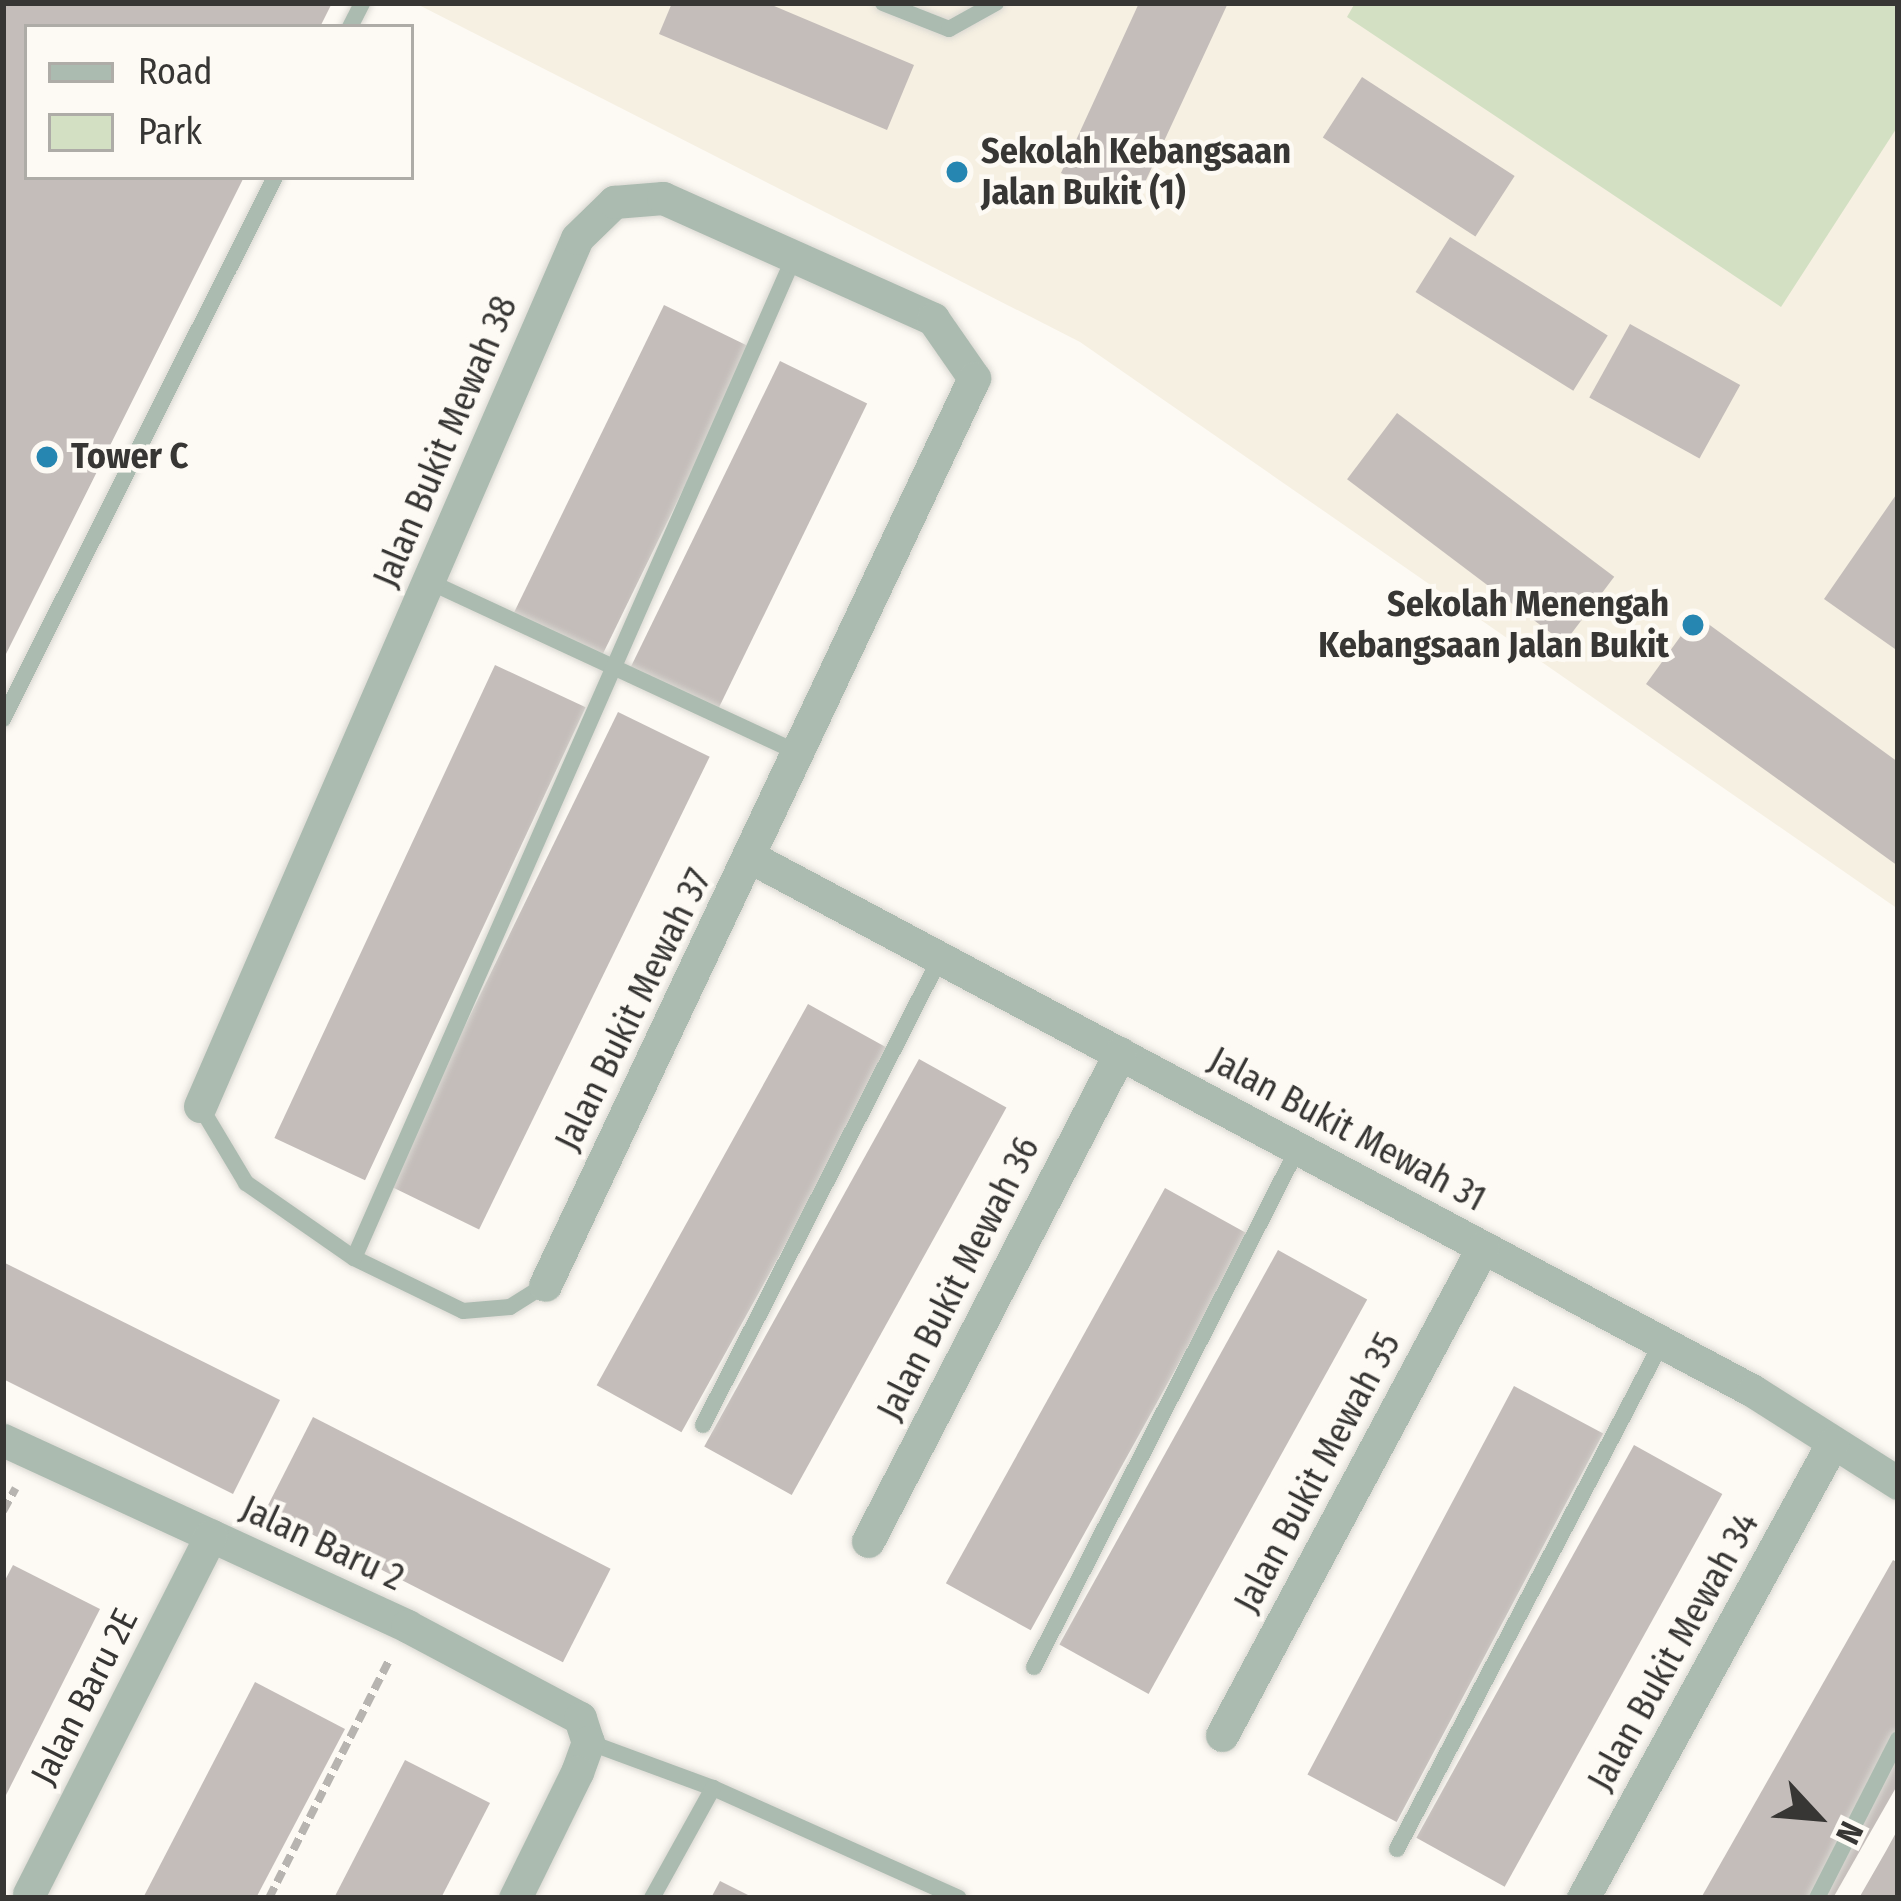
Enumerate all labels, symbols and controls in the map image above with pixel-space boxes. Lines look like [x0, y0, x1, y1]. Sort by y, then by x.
legend [24, 24, 414, 180]
text: Road [138, 50, 213, 94]
text: Park [138, 110, 202, 154]
place label: Sekolah Kebangsaan Jalan Bukit (1) [981, 129, 1291, 214]
marker: Sekolah Kebangsaan Jalan Bukit (1) [944, 159, 970, 185]
street label: Jalan Bukit Mewah 38 [365, 290, 527, 594]
place label: Tower C [71, 435, 188, 479]
marker: Tower C [34, 444, 60, 470]
place label: Sekolah Menengah Kebangsaan Jalan Bukit [1318, 582, 1669, 667]
marker: Sekolah Menengah Kebangsaan Jalan Bukit [1680, 612, 1706, 638]
street label: Jalan Bukit Mewah 37 [547, 862, 721, 1158]
street label: Jalan Bukit Mewah 31 [1201, 1039, 1493, 1221]
street label: Jalan Bukit Mewah 36 [869, 1130, 1049, 1428]
street label: Jalan Bukit Mewah 35 [1226, 1326, 1410, 1620]
street label: Jalan Baru 2 [234, 1488, 410, 1600]
street label: Jalan Bukit Mewah 34 [1580, 1505, 1768, 1799]
street label: Jalan Baru 2E [22, 1602, 148, 1792]
north arrow [1757, 1757, 1877, 1877]
text: N [1827, 1815, 1872, 1850]

